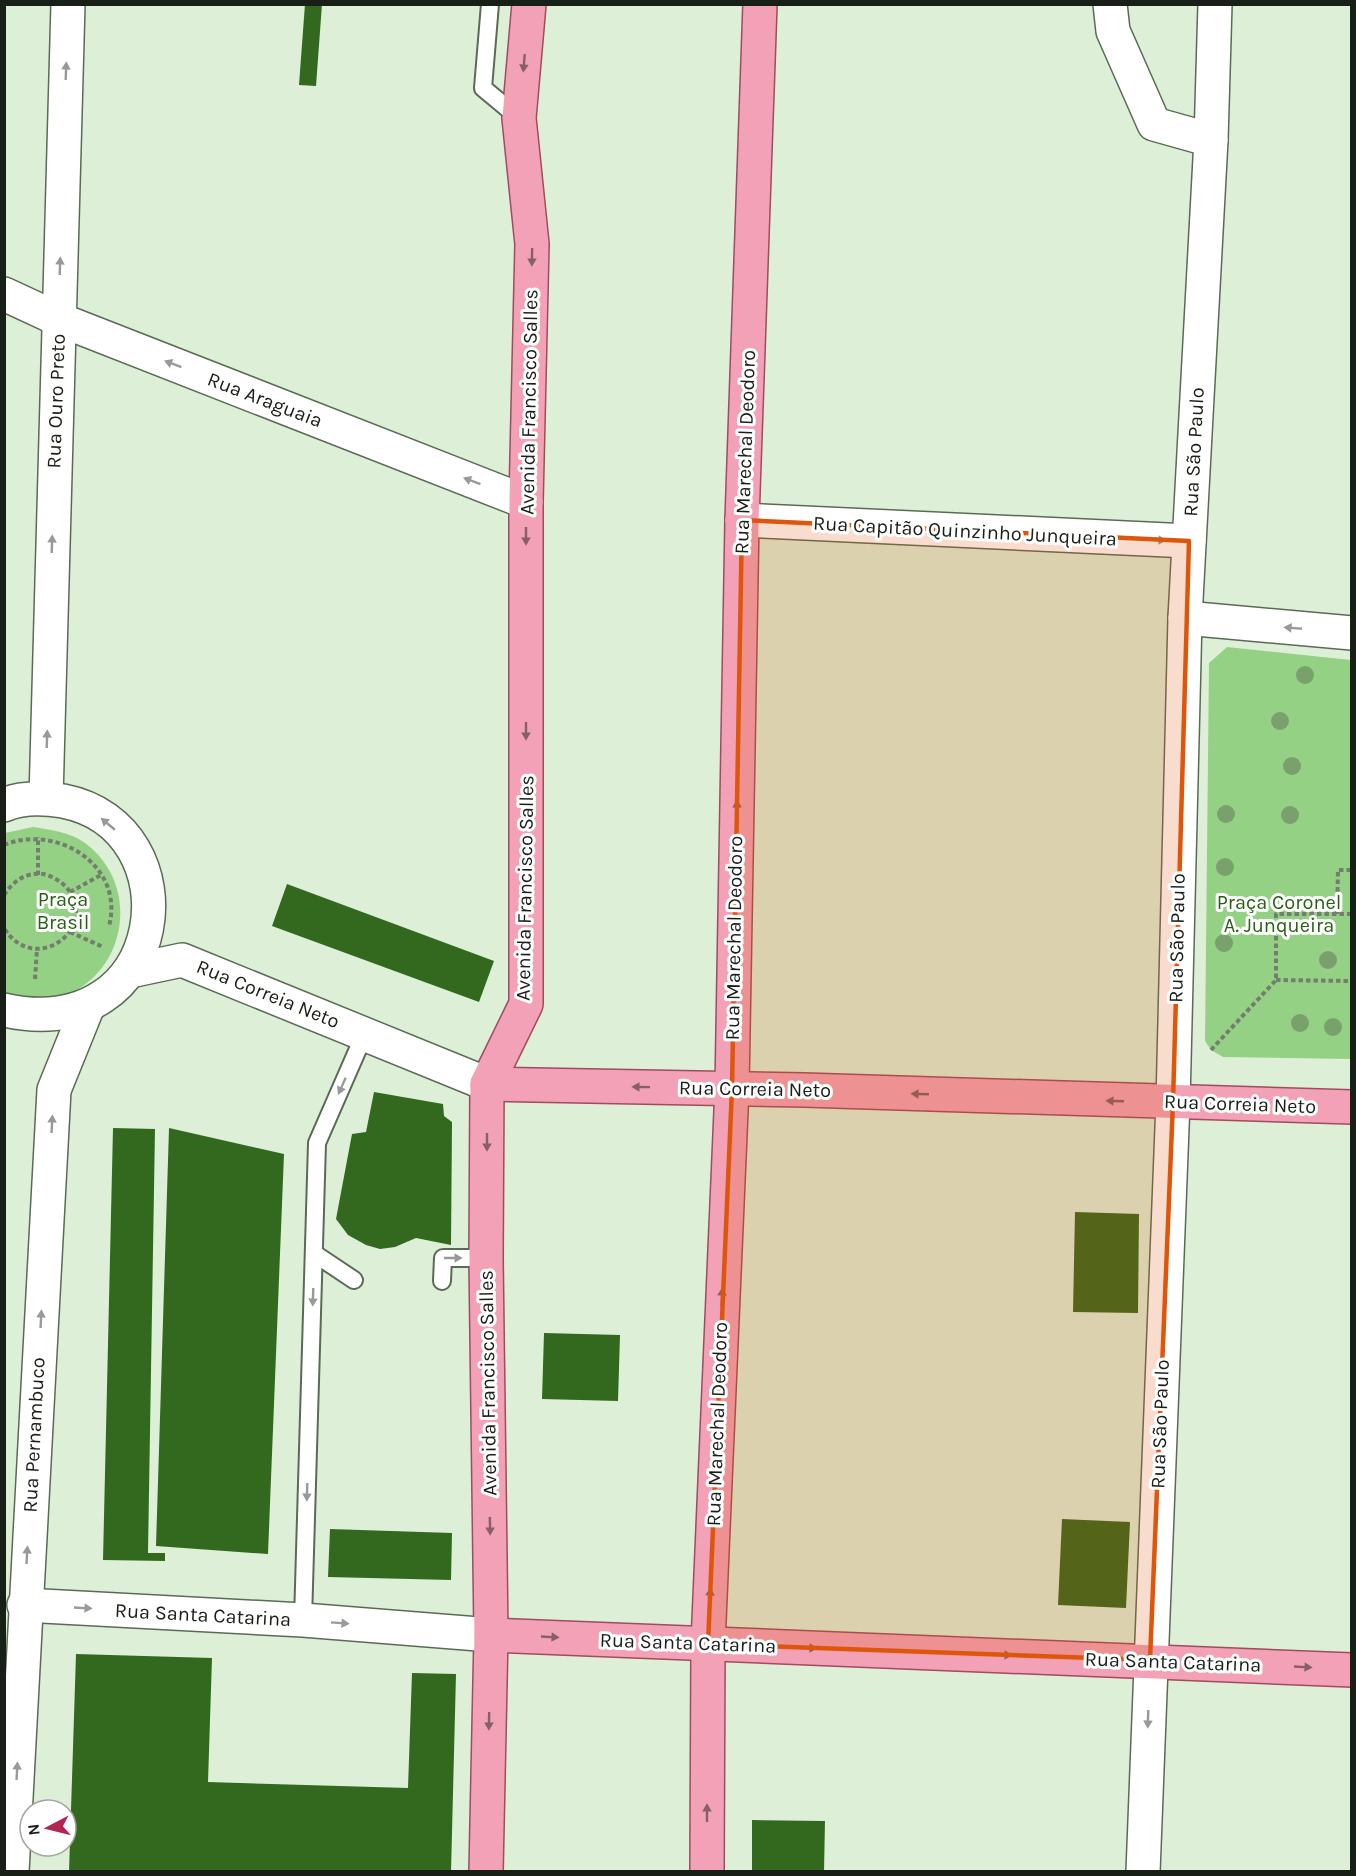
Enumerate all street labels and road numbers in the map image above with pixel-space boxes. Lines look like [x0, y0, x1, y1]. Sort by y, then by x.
street label: Avenida Francisco Salles [516, 289, 542, 515]
street label: Rua Ouro Preto [42, 333, 70, 469]
street label: Rua Marechal Deodoro [730, 349, 760, 555]
street label: Rua Araguaia [204, 368, 326, 432]
street label: Rua São Paulo [1179, 387, 1209, 517]
street label: Rua Capitão Quinzinho Junqueira [812, 512, 1118, 550]
street label: Avenida Francisco Salles [512, 775, 538, 1001]
street label: Rua Marechal Deodoro [721, 835, 747, 1041]
street label: Rua São Paulo [1164, 873, 1190, 1003]
street label: Rua Correia Neto [193, 955, 343, 1033]
street label: Rua Correia Neto [679, 1076, 831, 1102]
street label: Rua Correia Neto [1164, 1090, 1316, 1118]
street label: Avenida Francisco Salles [475, 1270, 501, 1496]
street label: Rua Marechal Deodoro [702, 1321, 732, 1527]
street label: Rua Pernambuco [18, 1357, 50, 1513]
street label: Rua São Paulo [1146, 1359, 1174, 1489]
street label: Rua Santa Catarina [114, 1599, 292, 1631]
street label: Rua Santa Catarina [599, 1628, 777, 1658]
street label: Rua Santa Catarina [1084, 1647, 1262, 1677]

